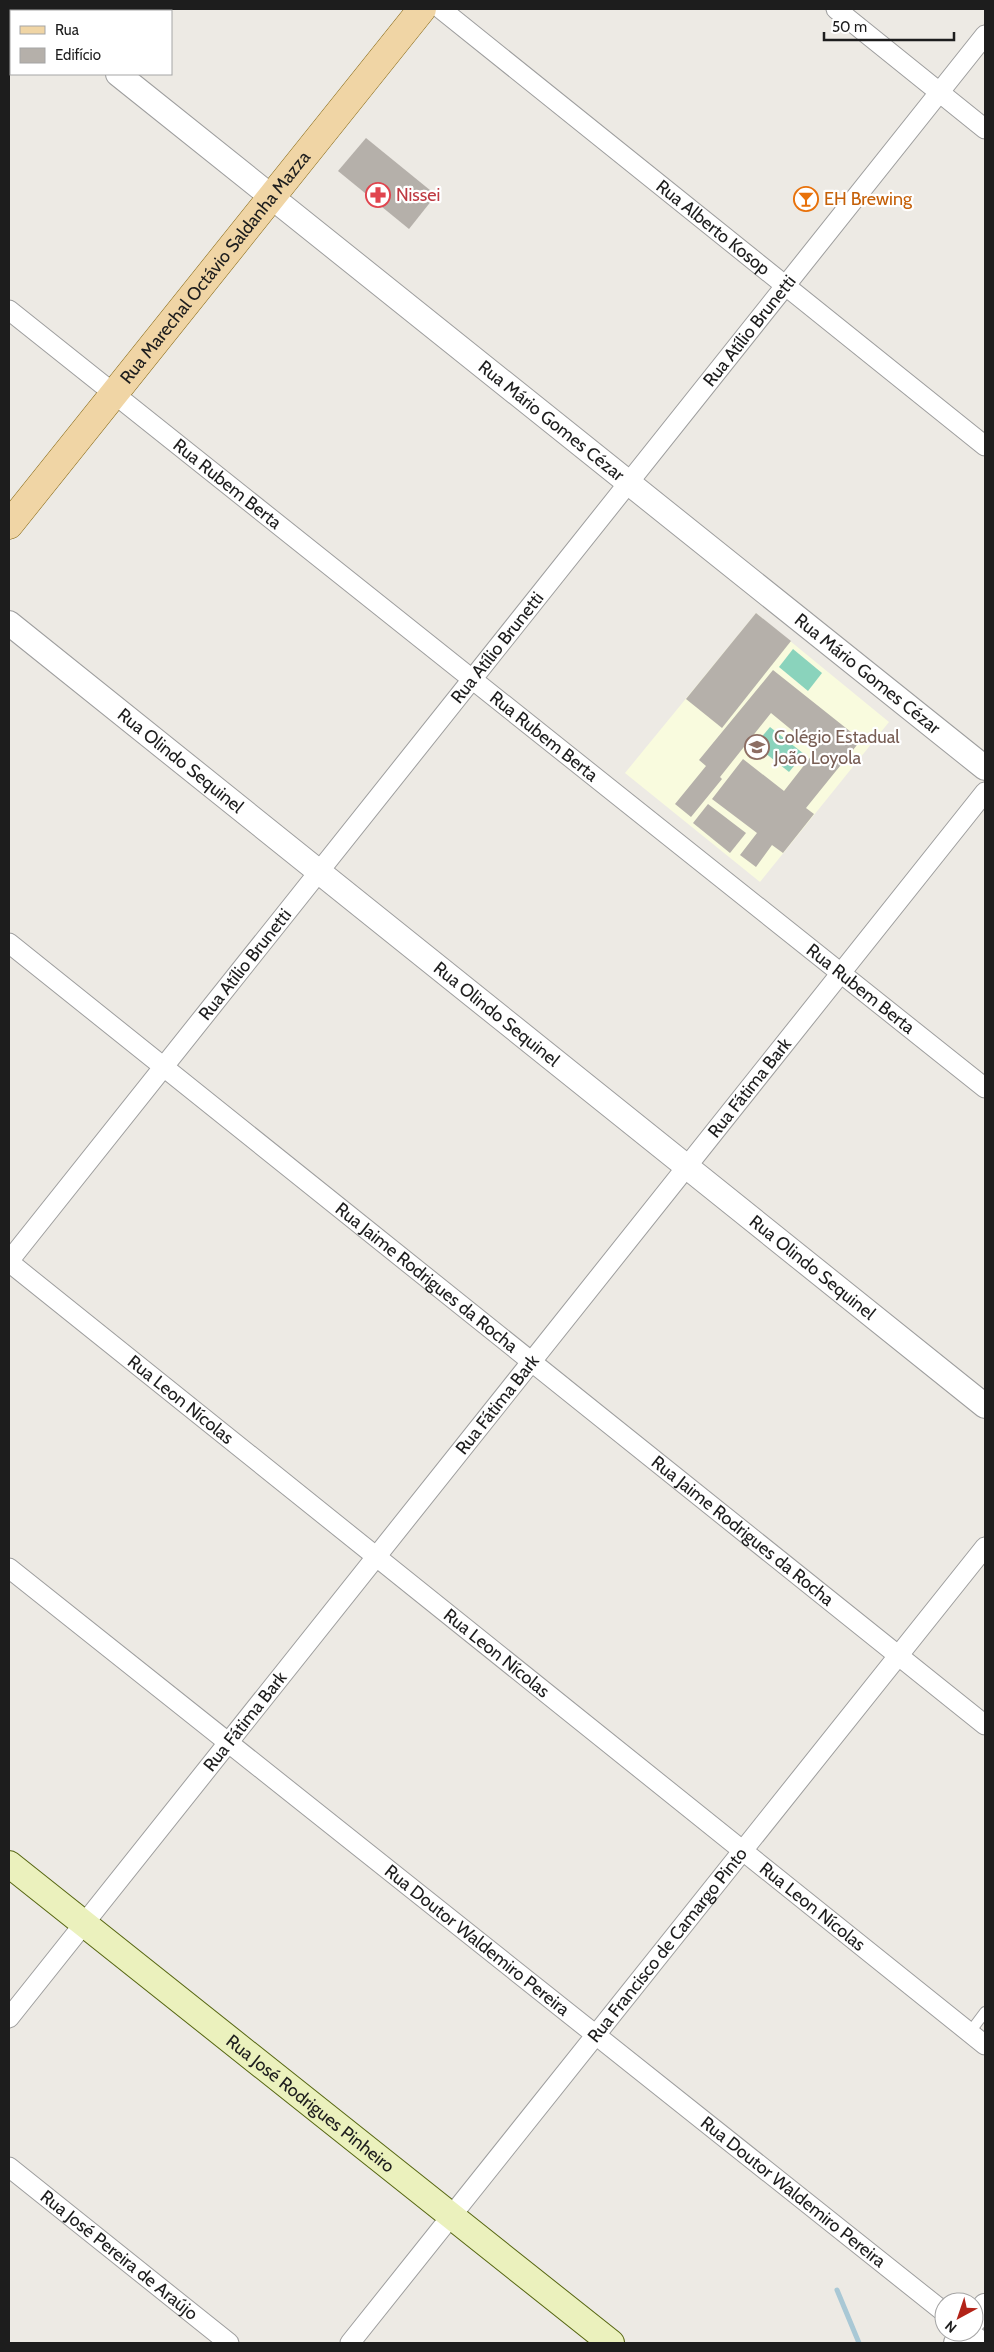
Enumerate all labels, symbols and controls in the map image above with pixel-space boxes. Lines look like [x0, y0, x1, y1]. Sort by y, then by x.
legend [10, 10, 172, 75]
scale bar [824, 10, 954, 42]
text: 50 m [832, 18, 867, 36]
text: Rua [55, 21, 80, 39]
text: Edifício [55, 46, 101, 64]
street label: Rua Marechal Octávio Saldanha Mazza [115, 146, 315, 388]
street label: Rua Alberto Kosop [652, 175, 774, 280]
pharmacy icon: Nissei [365, 182, 391, 208]
place label: Nissei [396, 184, 440, 206]
bar icon: EH Brewing [793, 186, 819, 212]
place label: EH Brewing [824, 188, 913, 210]
street label: Rua Atílio Brunetti [698, 271, 801, 391]
street label: Rua Mário Gomes Cézar [474, 356, 629, 486]
street label: Rua Rubem Berta [169, 434, 286, 534]
street label: Rua Atílio Brunetti [446, 587, 548, 708]
street label: Rua Mário Gomes Cézar [790, 609, 945, 739]
street label: Rua Rubem Berta [485, 687, 603, 786]
street label: Rua Olindo Sequinel [113, 704, 249, 818]
place label: Colégio Estadual João Loyola [773, 726, 900, 769]
school or university icon: Colégio Estadual João Loyola [744, 734, 770, 760]
street label: Rua Atílio Brunetti [194, 904, 296, 1025]
street label: Rua Rubem Berta [802, 939, 919, 1039]
street label: Rua Olindo Sequinel [429, 957, 565, 1072]
street label: Rua Fátima Bark [703, 1033, 796, 1142]
street label: Rua Jaime Rodrigues da Rocha [331, 1198, 522, 1357]
street label: Rua Olindo Sequinel [745, 1210, 880, 1325]
street label: Rua Fátima Bark [451, 1350, 544, 1459]
street label: Rua Leon Nícolas [123, 1351, 238, 1449]
street label: Rua Jaime Rodrigues da Rocha [647, 1451, 839, 1611]
street label: Rua Leon Nícolas [439, 1604, 554, 1702]
street label: Rua Fátima Bark [199, 1666, 292, 1776]
street label: Rua Francisco de Camargo Pinto [583, 1843, 752, 2047]
street label: Rua Leon Nícolas [755, 1857, 870, 1956]
street label: Rua Doutor Waldemiro Pereira [380, 1860, 574, 2021]
street label: Rua José Rodrigues Pinheiro [222, 2030, 399, 2177]
street label: Rua Doutor Waldemiro Pereira [696, 2112, 890, 2272]
street label: Rua José Pereira de Araújo [36, 2185, 202, 2325]
north arrow [934, 2292, 984, 2342]
text: N [941, 2317, 960, 2337]

